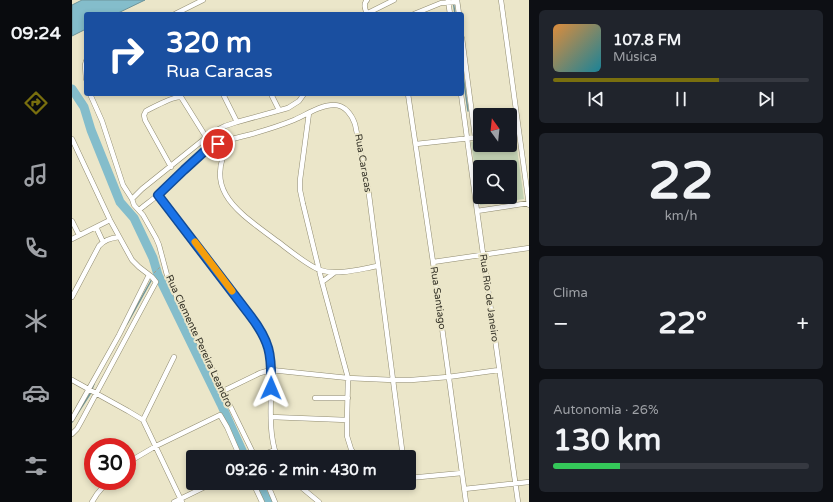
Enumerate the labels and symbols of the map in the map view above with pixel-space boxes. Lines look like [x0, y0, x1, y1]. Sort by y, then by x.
north arrow [473, 108, 517, 152]
pin [201, 127, 235, 161]
street label: Rua Caracas [352, 133, 374, 193]
street label: Rua Rio de Janeiro [477, 253, 501, 343]
street label: Rua Santiago [428, 266, 448, 330]
street label: Rua Clemente Pereira Leandro [163, 273, 235, 409]
position arrow [250, 367, 292, 409]
speed limit sign: 30 [84, 438, 136, 490]

